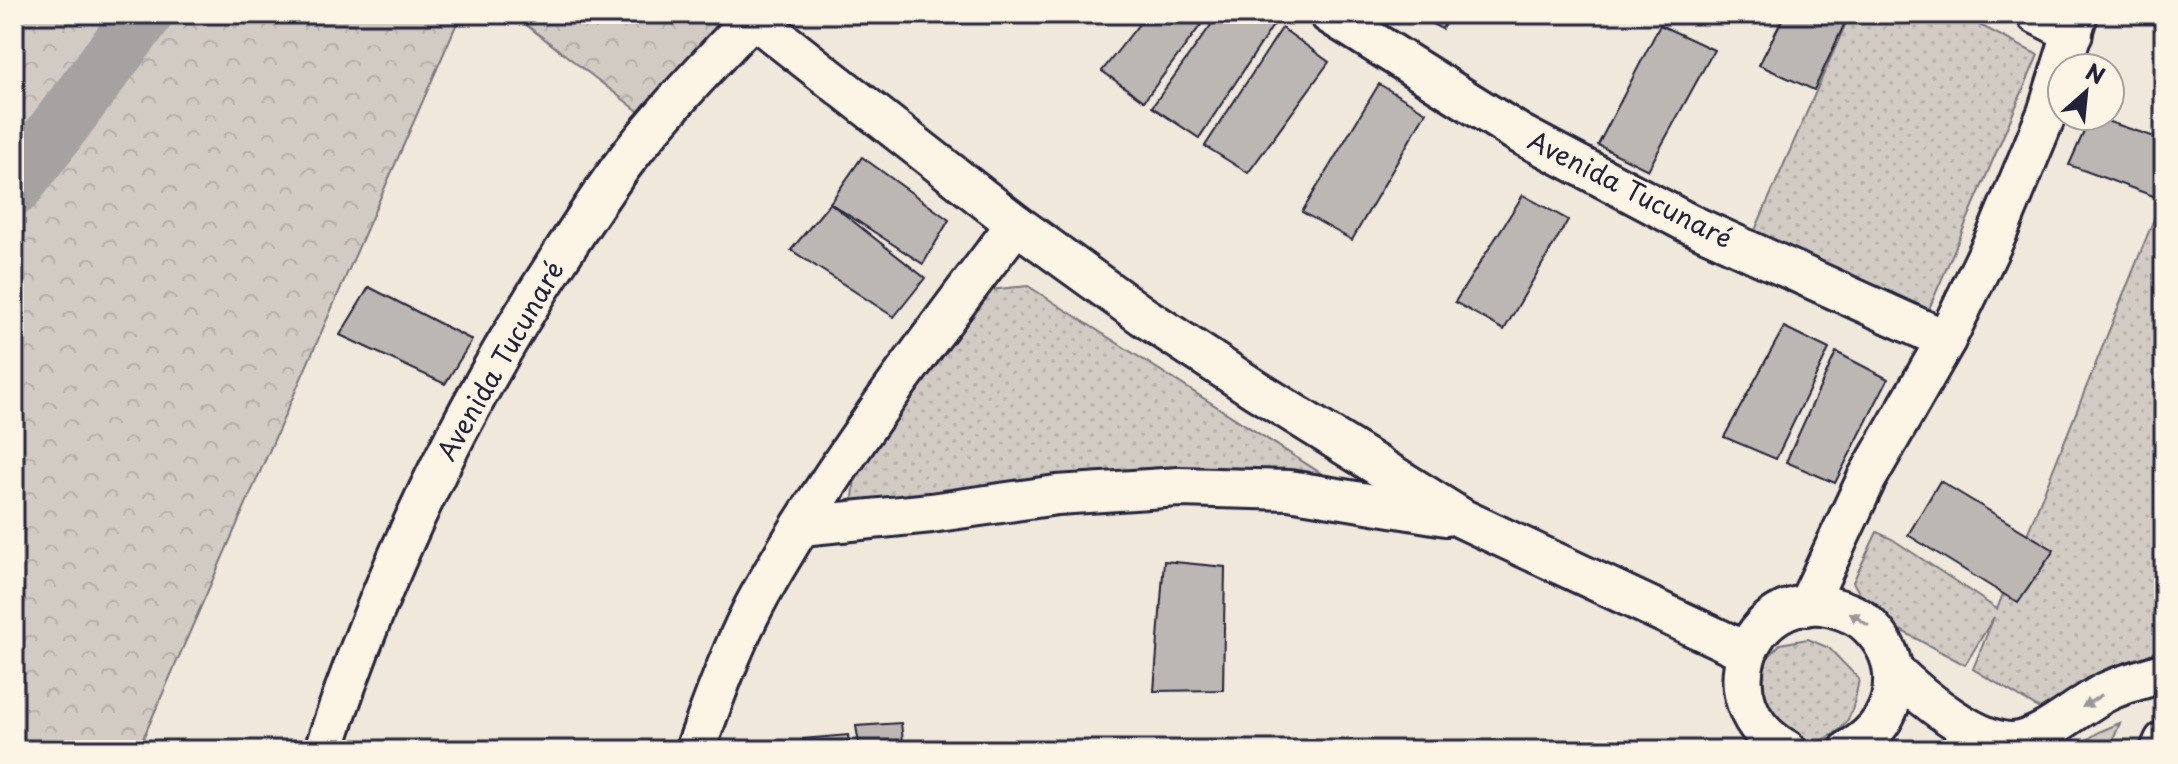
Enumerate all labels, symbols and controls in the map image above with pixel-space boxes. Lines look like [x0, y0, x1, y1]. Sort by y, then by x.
north arrow [2046, 52, 2126, 132]
text: N [2081, 54, 2111, 92]
street label: Avenida Tucunaré [1522, 120, 1740, 257]
street label: Avenida Tucunaré [427, 253, 573, 467]
one-way arrow [1848, 612, 1869, 627]
one-way arrow [2081, 693, 2103, 707]

